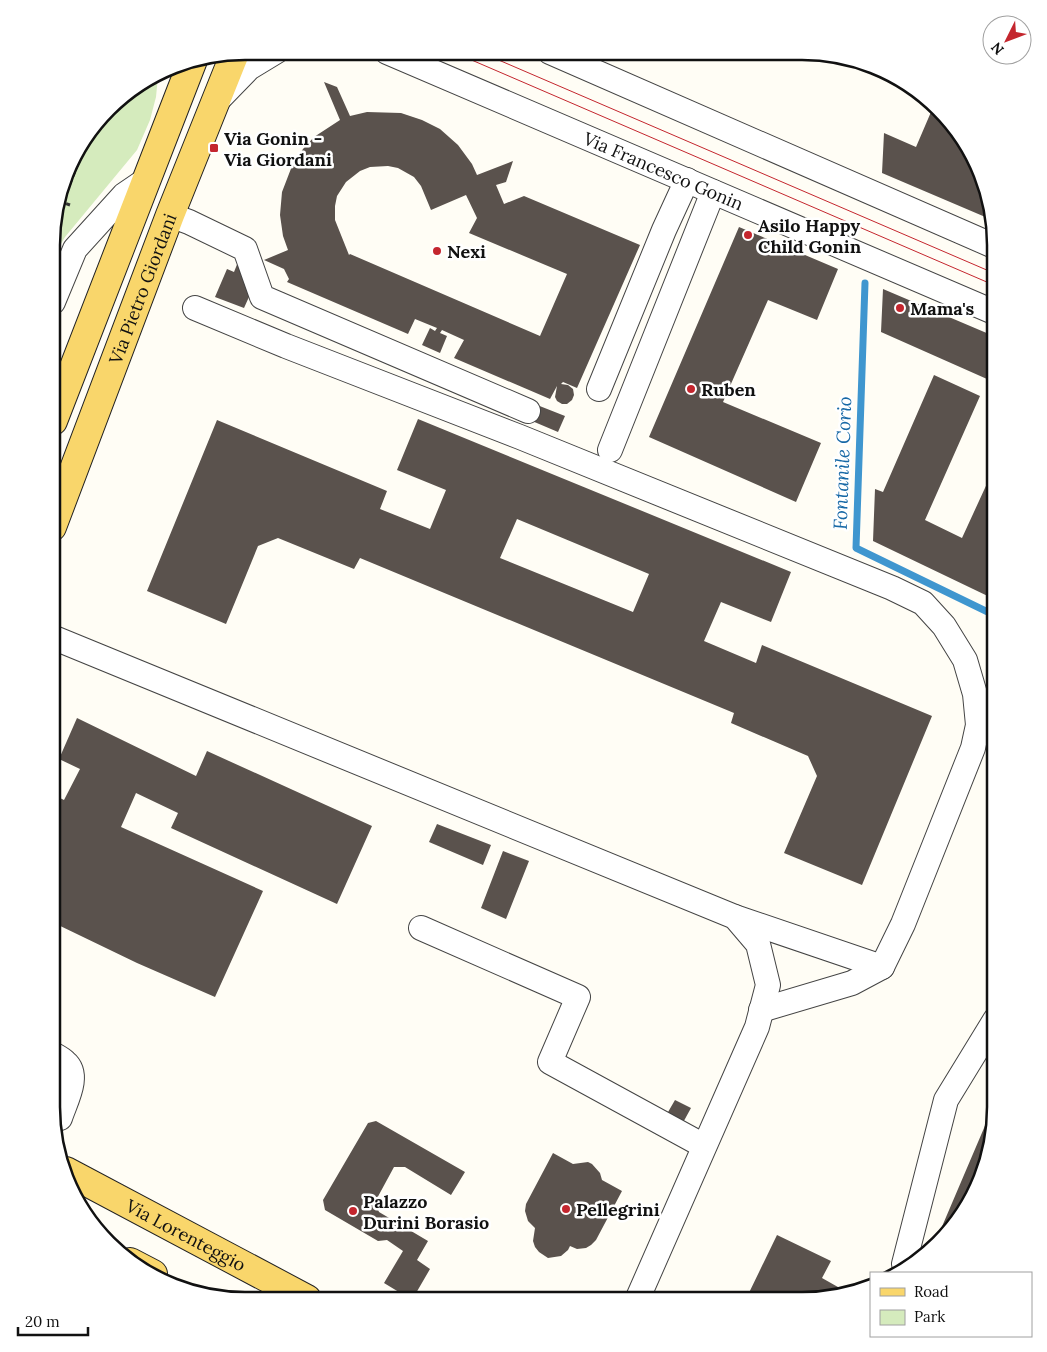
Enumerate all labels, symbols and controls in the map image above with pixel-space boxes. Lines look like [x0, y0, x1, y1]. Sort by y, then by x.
north arrow [982, 15, 1032, 65]
text: N [987, 39, 1008, 59]
street label: Via Francesco Gonin [579, 126, 747, 215]
place label: Via Gonin - Via Giordani [224, 127, 332, 171]
marker: Via Gonin - Via Giordani [208, 142, 220, 154]
street label: Via Pietro Giordani [103, 210, 181, 368]
place label: Asilo Happy Child Gonin [758, 214, 862, 258]
marker: Asilo Happy Child Gonin [742, 229, 754, 241]
place label: Nexi [447, 240, 486, 263]
marker: Nexi [431, 245, 443, 257]
place label: Mama's [910, 297, 975, 320]
marker: Mama's [894, 302, 906, 314]
place label: Ruben [701, 378, 756, 401]
marker: Ruben [685, 383, 697, 395]
water label: Fontanile Corio [828, 396, 856, 530]
place label: Palazzo Durini Borasio [363, 1190, 489, 1234]
street label: Via Lorenteggio [121, 1193, 250, 1276]
place label: Pellegrini [576, 1198, 660, 1221]
marker: Pellegrini [560, 1203, 572, 1215]
marker: Palazzo Durini Borasio [347, 1205, 359, 1217]
legend [870, 1272, 1032, 1337]
text: Road [914, 1282, 949, 1301]
scale bar [18, 1304, 88, 1336]
text: Park [914, 1307, 945, 1326]
text: 20 m [25, 1312, 60, 1331]

